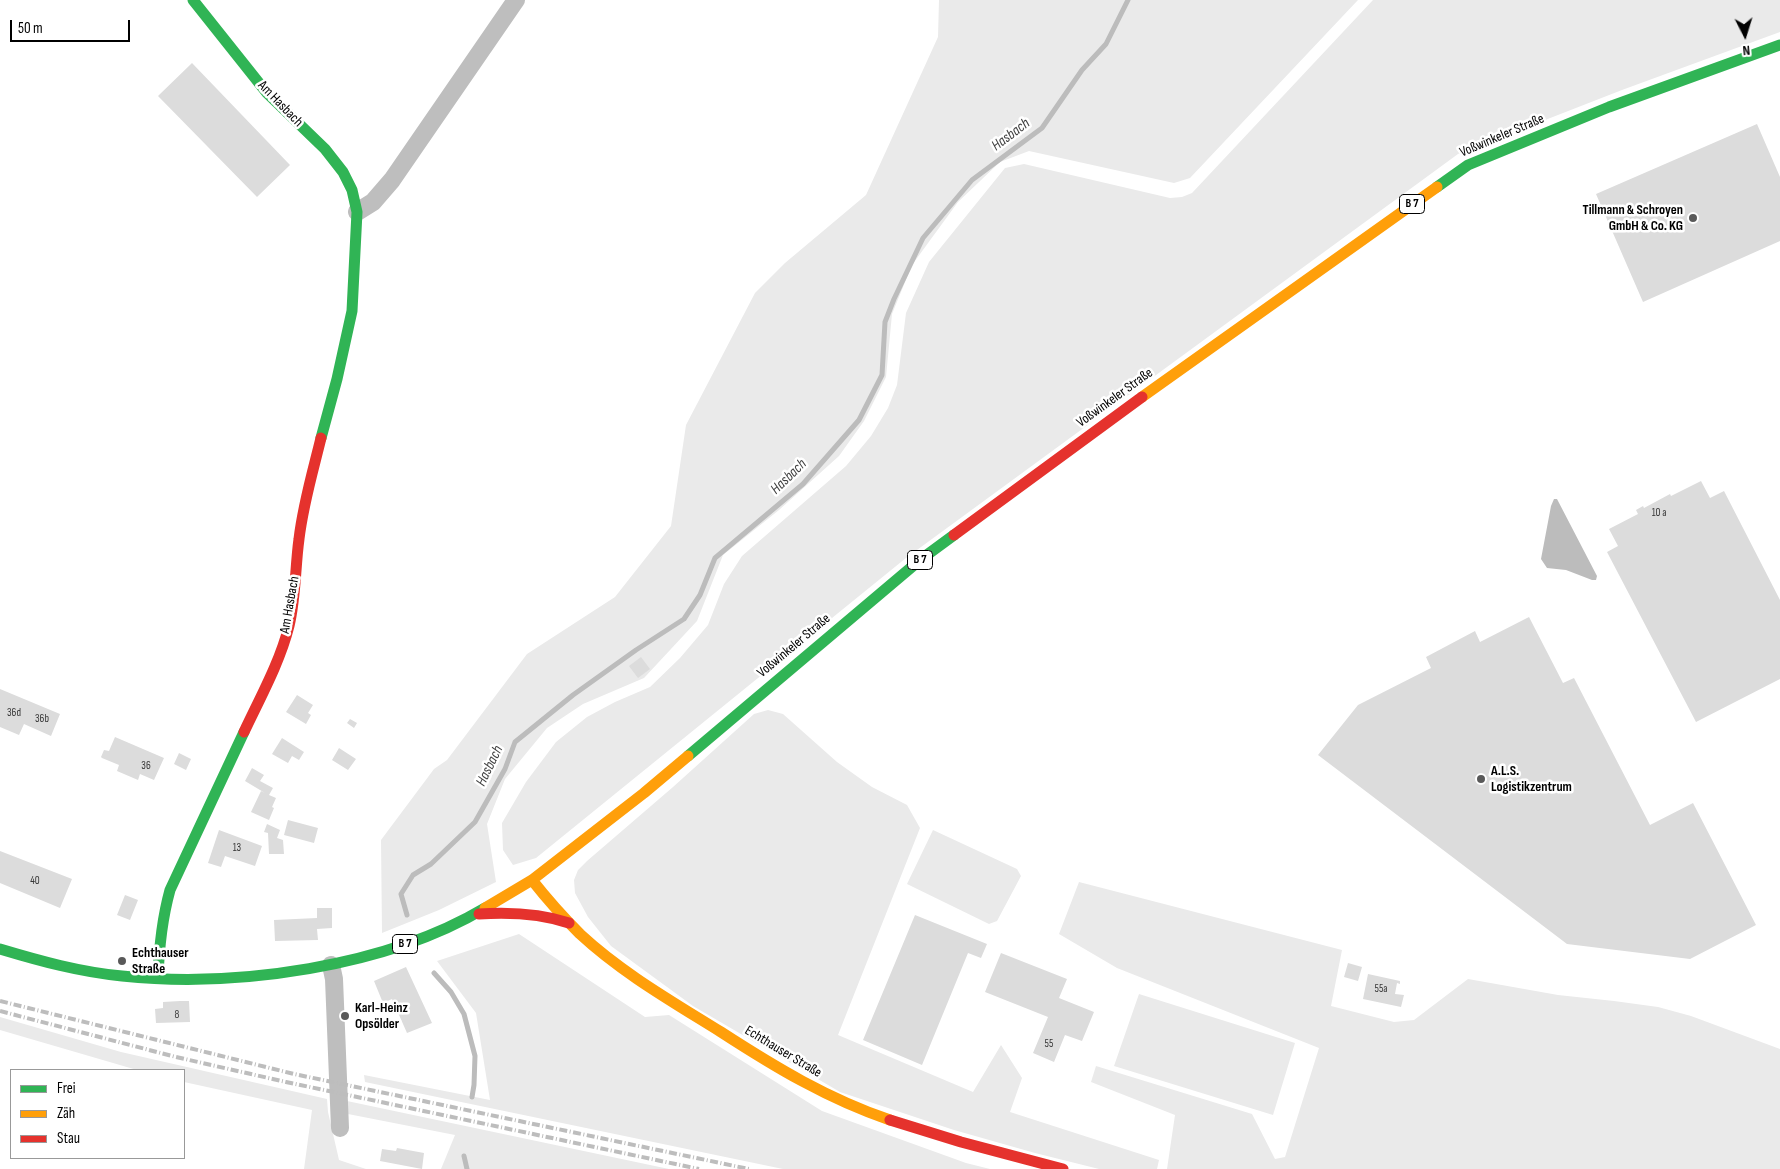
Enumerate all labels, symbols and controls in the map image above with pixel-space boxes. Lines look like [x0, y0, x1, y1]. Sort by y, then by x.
scale bar [12, 10, 132, 42]
north arrow [1720, 10, 1770, 60]
text: 50 m [18, 19, 43, 38]
text: N [1742, 42, 1751, 59]
street label: Am Hasbach [254, 77, 306, 131]
street label: Voßwinkeler Straße [1457, 111, 1547, 161]
water label: Hasbach [988, 115, 1034, 155]
road number: B 7 [1400, 194, 1424, 213]
place label: Tillmann & Schroyen GmbH & Co. KG [1583, 202, 1683, 234]
marker: Tillmann & Schroyen GmbH & Co. KG [1687, 212, 1699, 224]
street label: Voßwinkeler Straße [1074, 365, 1156, 431]
water label: Hasbach [767, 456, 811, 498]
house number: 10 a [1652, 506, 1666, 520]
road number: B 7 [908, 550, 932, 570]
street label: Am Hasbach [277, 575, 303, 635]
street label: Voßwinkeler Straße [754, 611, 834, 681]
house number: 36d [7, 706, 21, 720]
house number: 36b [35, 712, 49, 726]
water label: Hasbach [472, 743, 508, 789]
house number: 36 [141, 759, 151, 773]
place label: A.L.S. Logistikzentrum [1491, 763, 1572, 796]
marker: A.L.S. Logistikzentrum [1475, 773, 1487, 785]
house number: 13 [233, 841, 241, 855]
house number: 40 [30, 874, 40, 888]
road number: B 7 [392, 934, 418, 954]
place label: Echthauser Straße [132, 945, 189, 978]
marker: Echthauser Straße [116, 955, 128, 967]
house number: 55a [1374, 982, 1388, 996]
place label: Karl-Heinz Opsölder [355, 1000, 408, 1032]
house number: 8 [175, 1008, 179, 1022]
marker: Karl-Heinz Opsölder [339, 1010, 351, 1022]
street label: Echthauser Straße [742, 1022, 824, 1082]
house number: 55 [1045, 1037, 1053, 1051]
legend [10, 1069, 185, 1159]
text: Frei [57, 1079, 76, 1098]
text: Zäh [57, 1104, 75, 1123]
text: Stau [57, 1129, 80, 1148]

